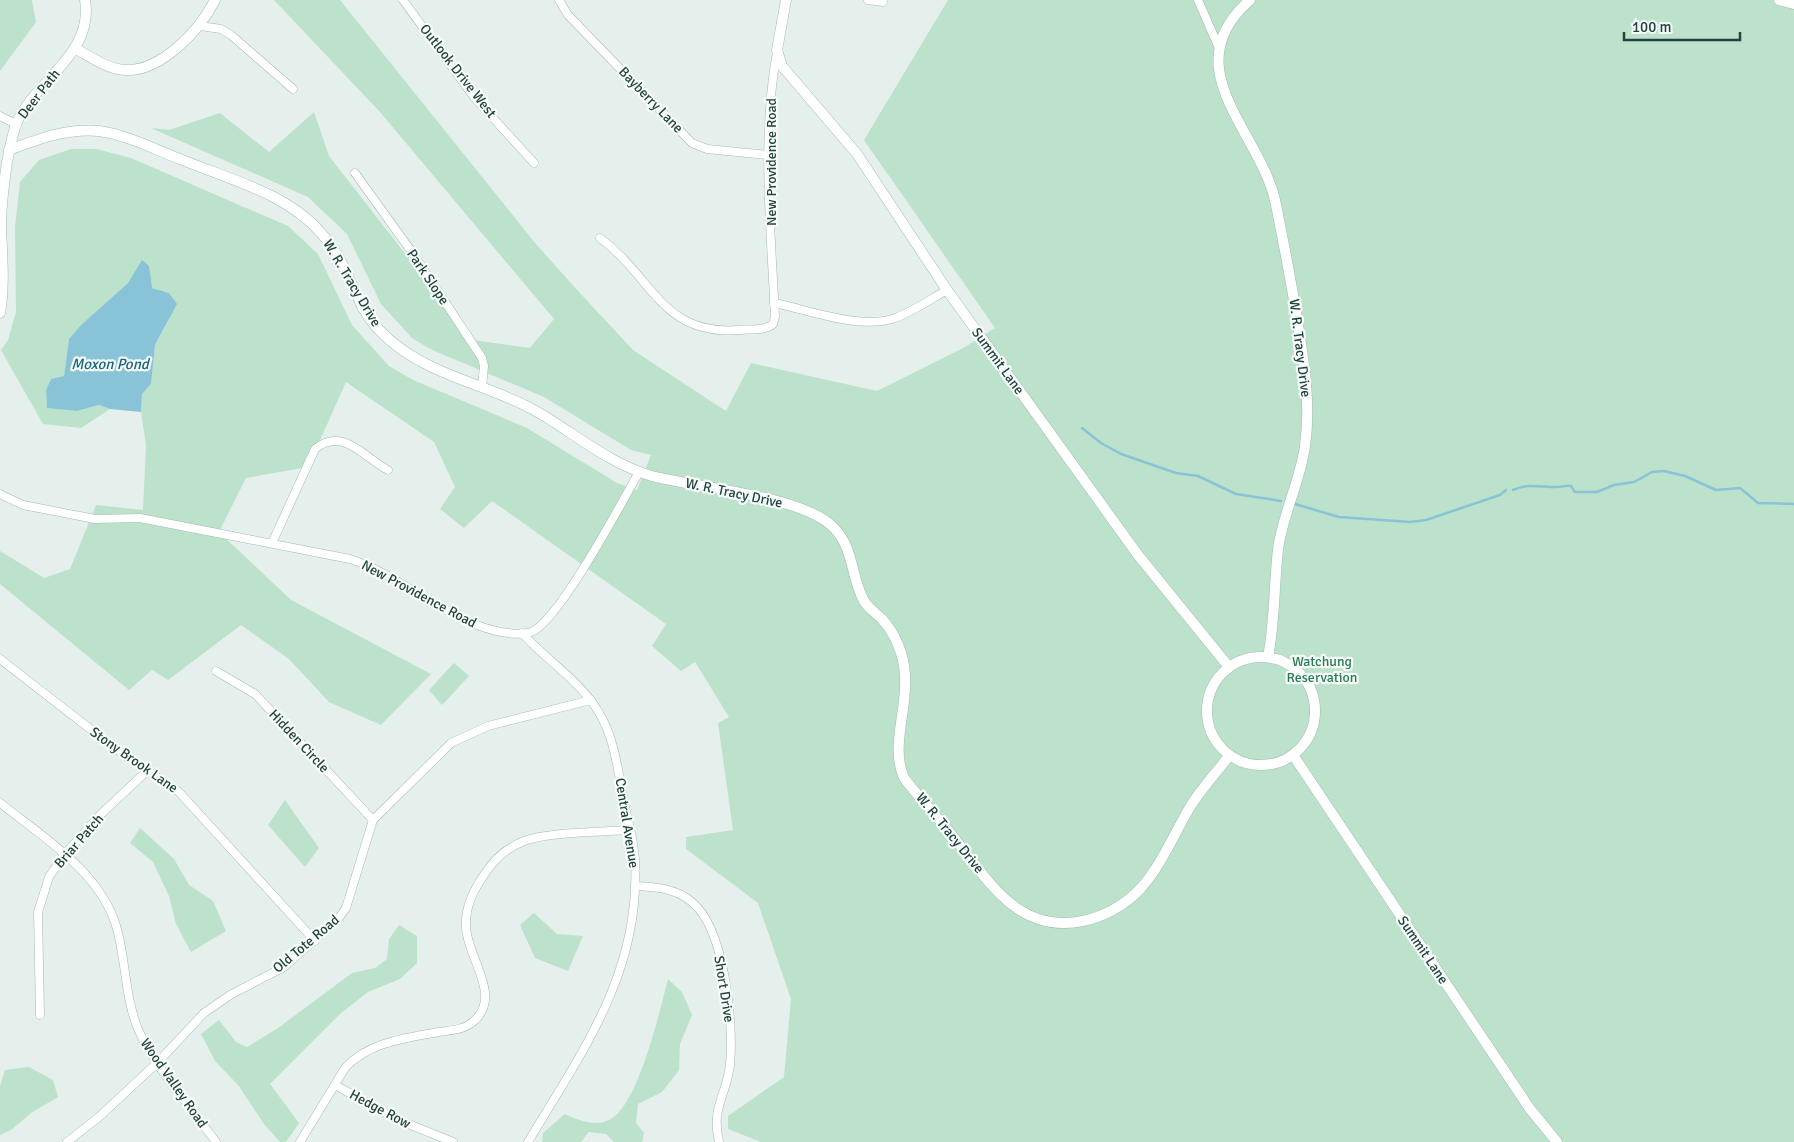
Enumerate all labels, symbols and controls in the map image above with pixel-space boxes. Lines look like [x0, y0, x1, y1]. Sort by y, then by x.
scale bar [1624, 10, 1740, 42]
text: 100 m [1632, 18, 1672, 36]
street label: Outlook Drive West [416, 21, 500, 121]
street label: Bayberry Lane [615, 63, 687, 137]
street label: Deer Path [14, 66, 64, 122]
street label: New Providence Road [763, 98, 780, 226]
street label: W. R. Tracy Drive [319, 236, 385, 330]
street label: Park Slope [403, 246, 453, 308]
street label: W. R. Tracy Drive [1286, 298, 1314, 398]
street label: Summit Lane [968, 324, 1028, 398]
water label: Moxon Pond [71, 355, 151, 373]
street label: W. R. Tracy Drive [684, 474, 784, 512]
street label: New Providence Road [359, 556, 479, 632]
park label: Watchung Reservation [1287, 653, 1357, 686]
street label: Hidden Circle [265, 706, 333, 776]
street label: Stony Brook Lane [87, 723, 181, 797]
street label: Central Avenue [611, 777, 643, 869]
street label: W. R. Tracy Drive [912, 789, 988, 877]
street label: Briar Patch [51, 810, 107, 872]
street label: Old Tote Road [269, 911, 343, 977]
street label: Summit Lane [1394, 913, 1452, 987]
street label: Short Drive [710, 954, 738, 1024]
street label: Wood Valley Road [137, 1035, 211, 1131]
street label: Hedge Row [346, 1086, 414, 1132]

